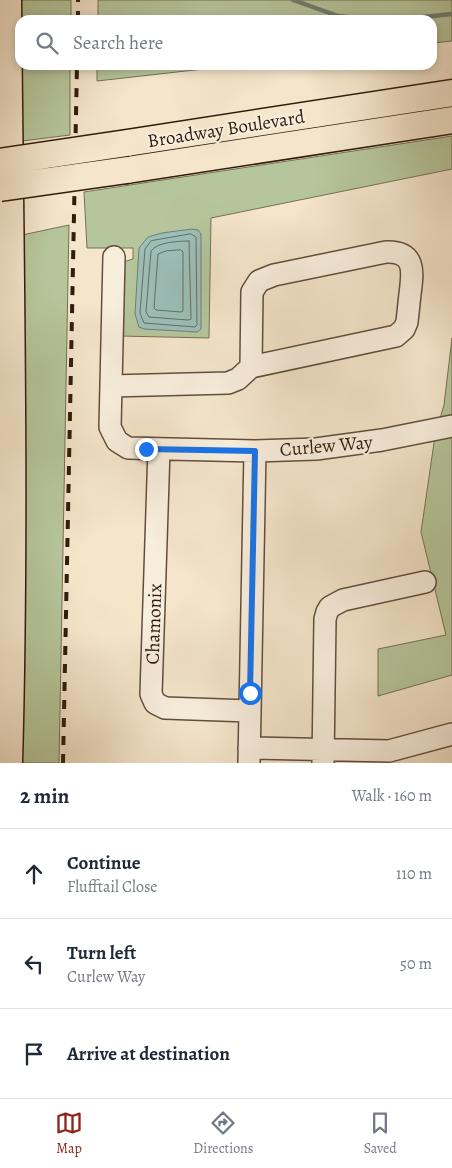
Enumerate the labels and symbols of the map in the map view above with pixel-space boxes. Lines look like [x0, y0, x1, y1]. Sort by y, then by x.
street label: Broadway Boulevard [146, 104, 307, 154]
street label: Curlew Way [279, 429, 374, 463]
route end [135, 438, 158, 461]
street label: Chamonix [140, 583, 168, 665]
route start [239, 682, 262, 705]

